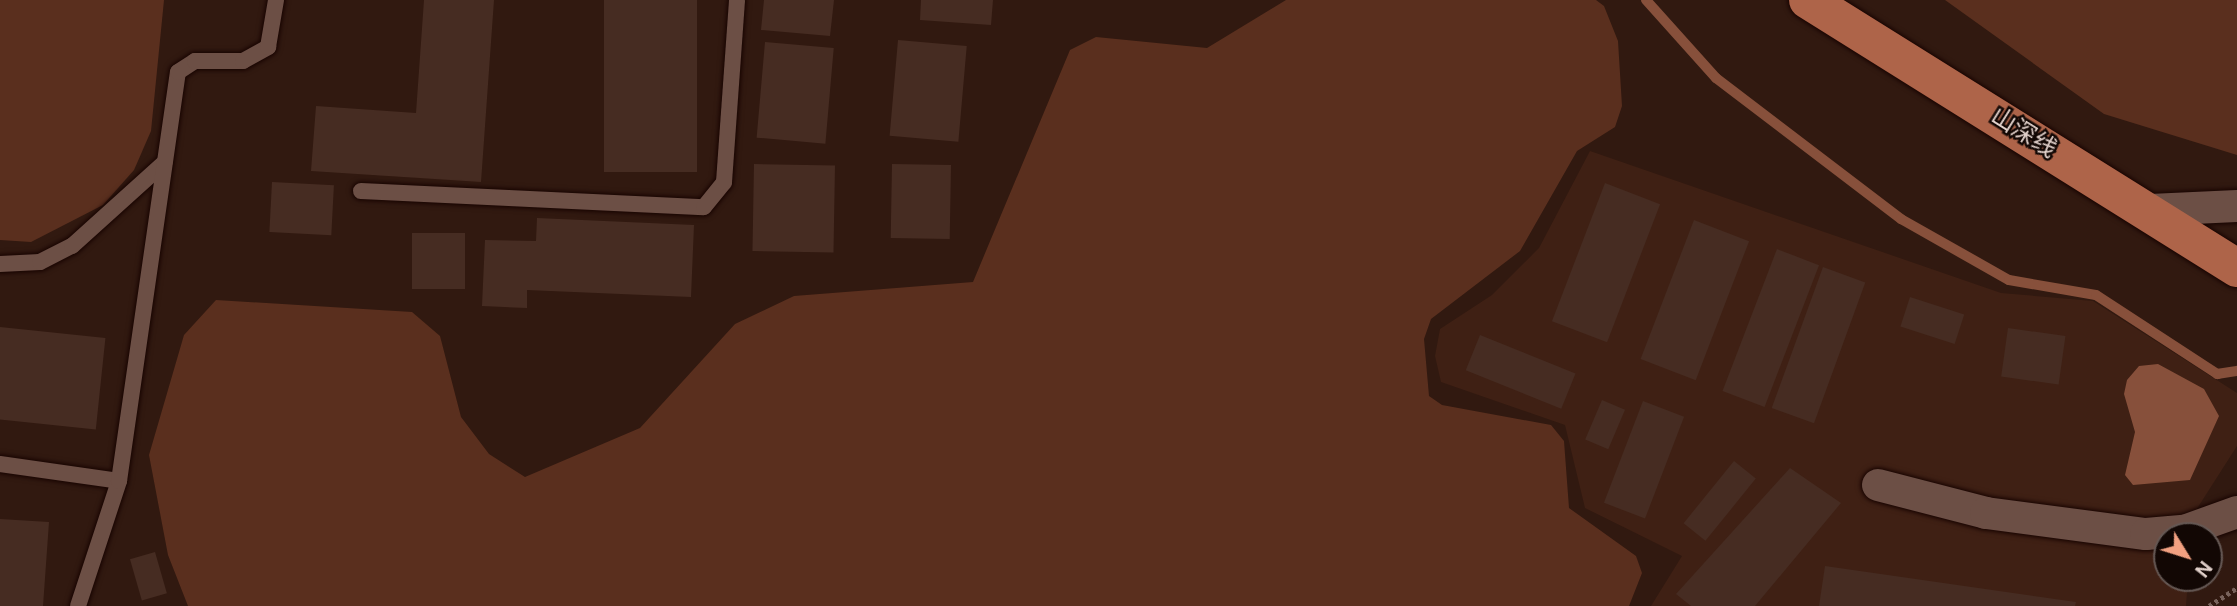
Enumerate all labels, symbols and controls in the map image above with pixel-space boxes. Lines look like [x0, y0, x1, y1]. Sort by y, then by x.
street label: 山深线 [1986, 101, 2062, 163]
north arrow [2153, 522, 2223, 592]
text: N [2189, 556, 2217, 582]

